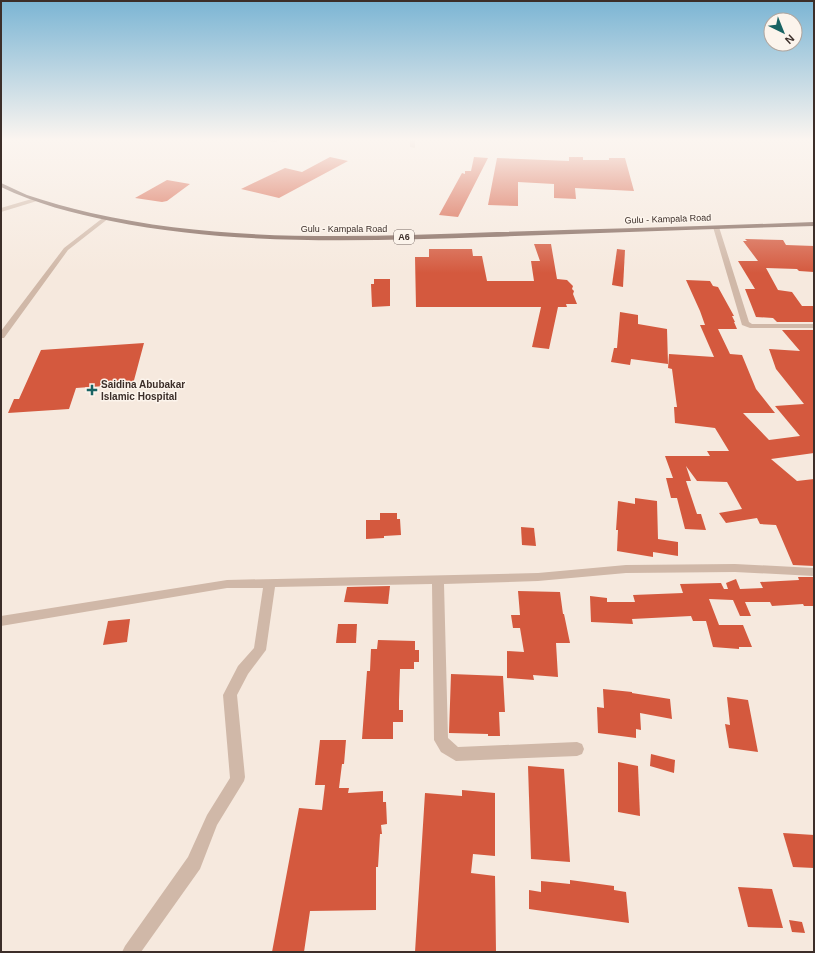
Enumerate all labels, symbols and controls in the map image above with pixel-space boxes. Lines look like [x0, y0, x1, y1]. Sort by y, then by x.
north arrow [763, 12, 803, 52]
text: N [783, 32, 797, 46]
street label: Gulu - Kampala Road [625, 212, 711, 226]
street label: Gulu - Kampala Road [301, 224, 387, 234]
road number: A6 [394, 230, 414, 244]
place label: Saidina Abubakar Islamic Hospital [101, 379, 185, 402]
marker: Saidina Abubakar Islamic Hospital [86, 384, 98, 396]

